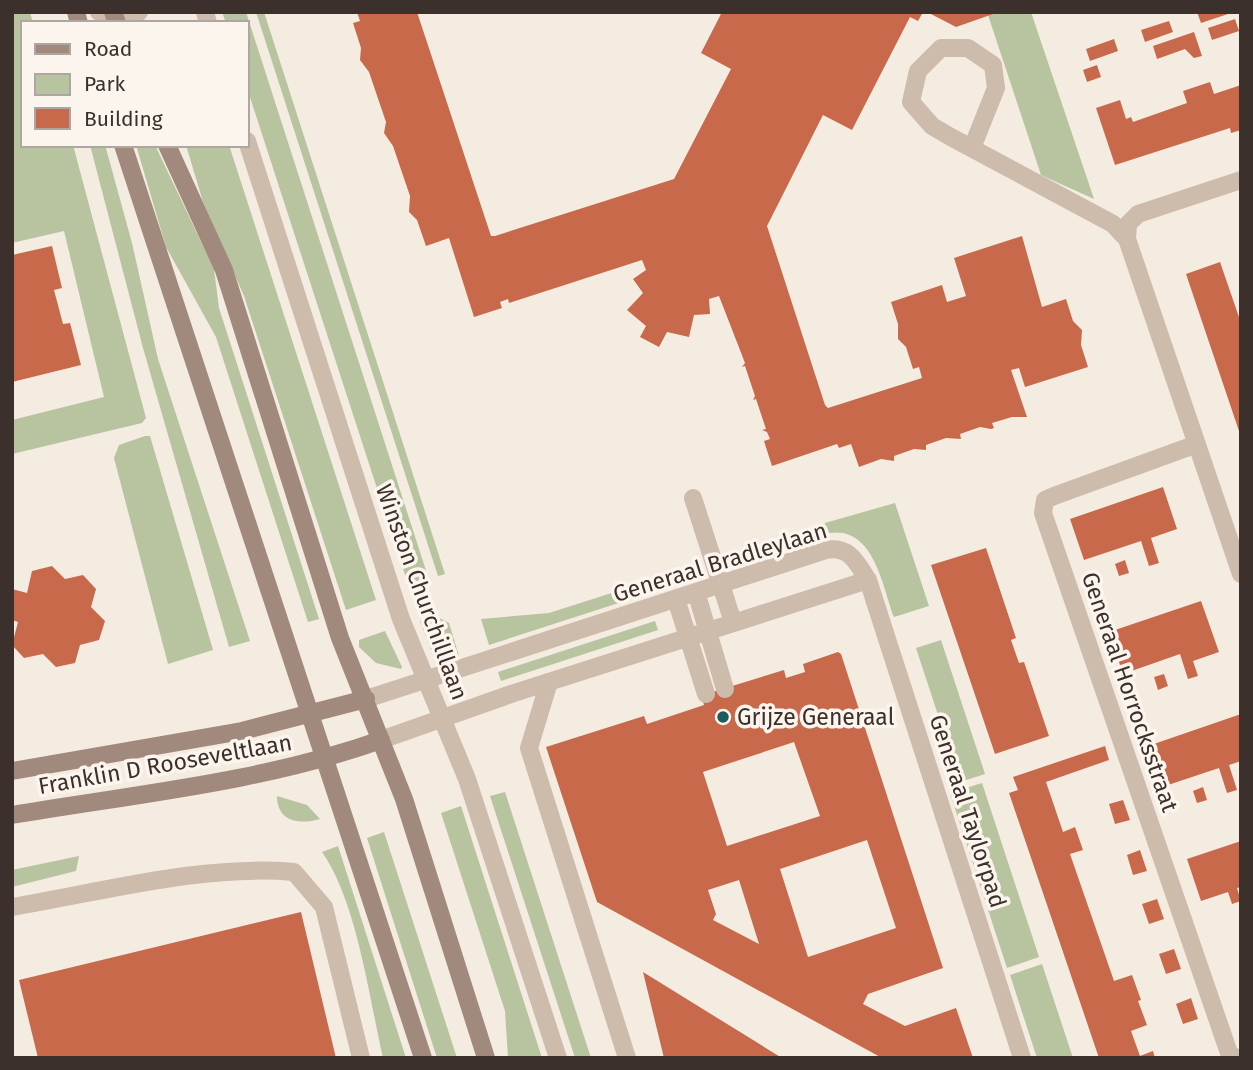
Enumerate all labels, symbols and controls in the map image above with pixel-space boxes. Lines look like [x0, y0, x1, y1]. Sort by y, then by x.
legend [21, 21, 248, 147]
text: Road [84, 36, 132, 62]
text: Park [84, 71, 126, 97]
text: Building [84, 106, 163, 132]
street label: Winston Churchilllaan [370, 480, 474, 704]
street label: Generaal Bradleylaan [610, 516, 830, 608]
street label: Generaal Horrocksstraat [1076, 568, 1184, 816]
place label: Grijze Generaal [737, 703, 895, 731]
marker: Grijze Generaal [715, 709, 731, 725]
street label: Generaal Taylorpad [924, 711, 1012, 911]
street label: Franklin D Rooseveltlaan [36, 728, 294, 800]

